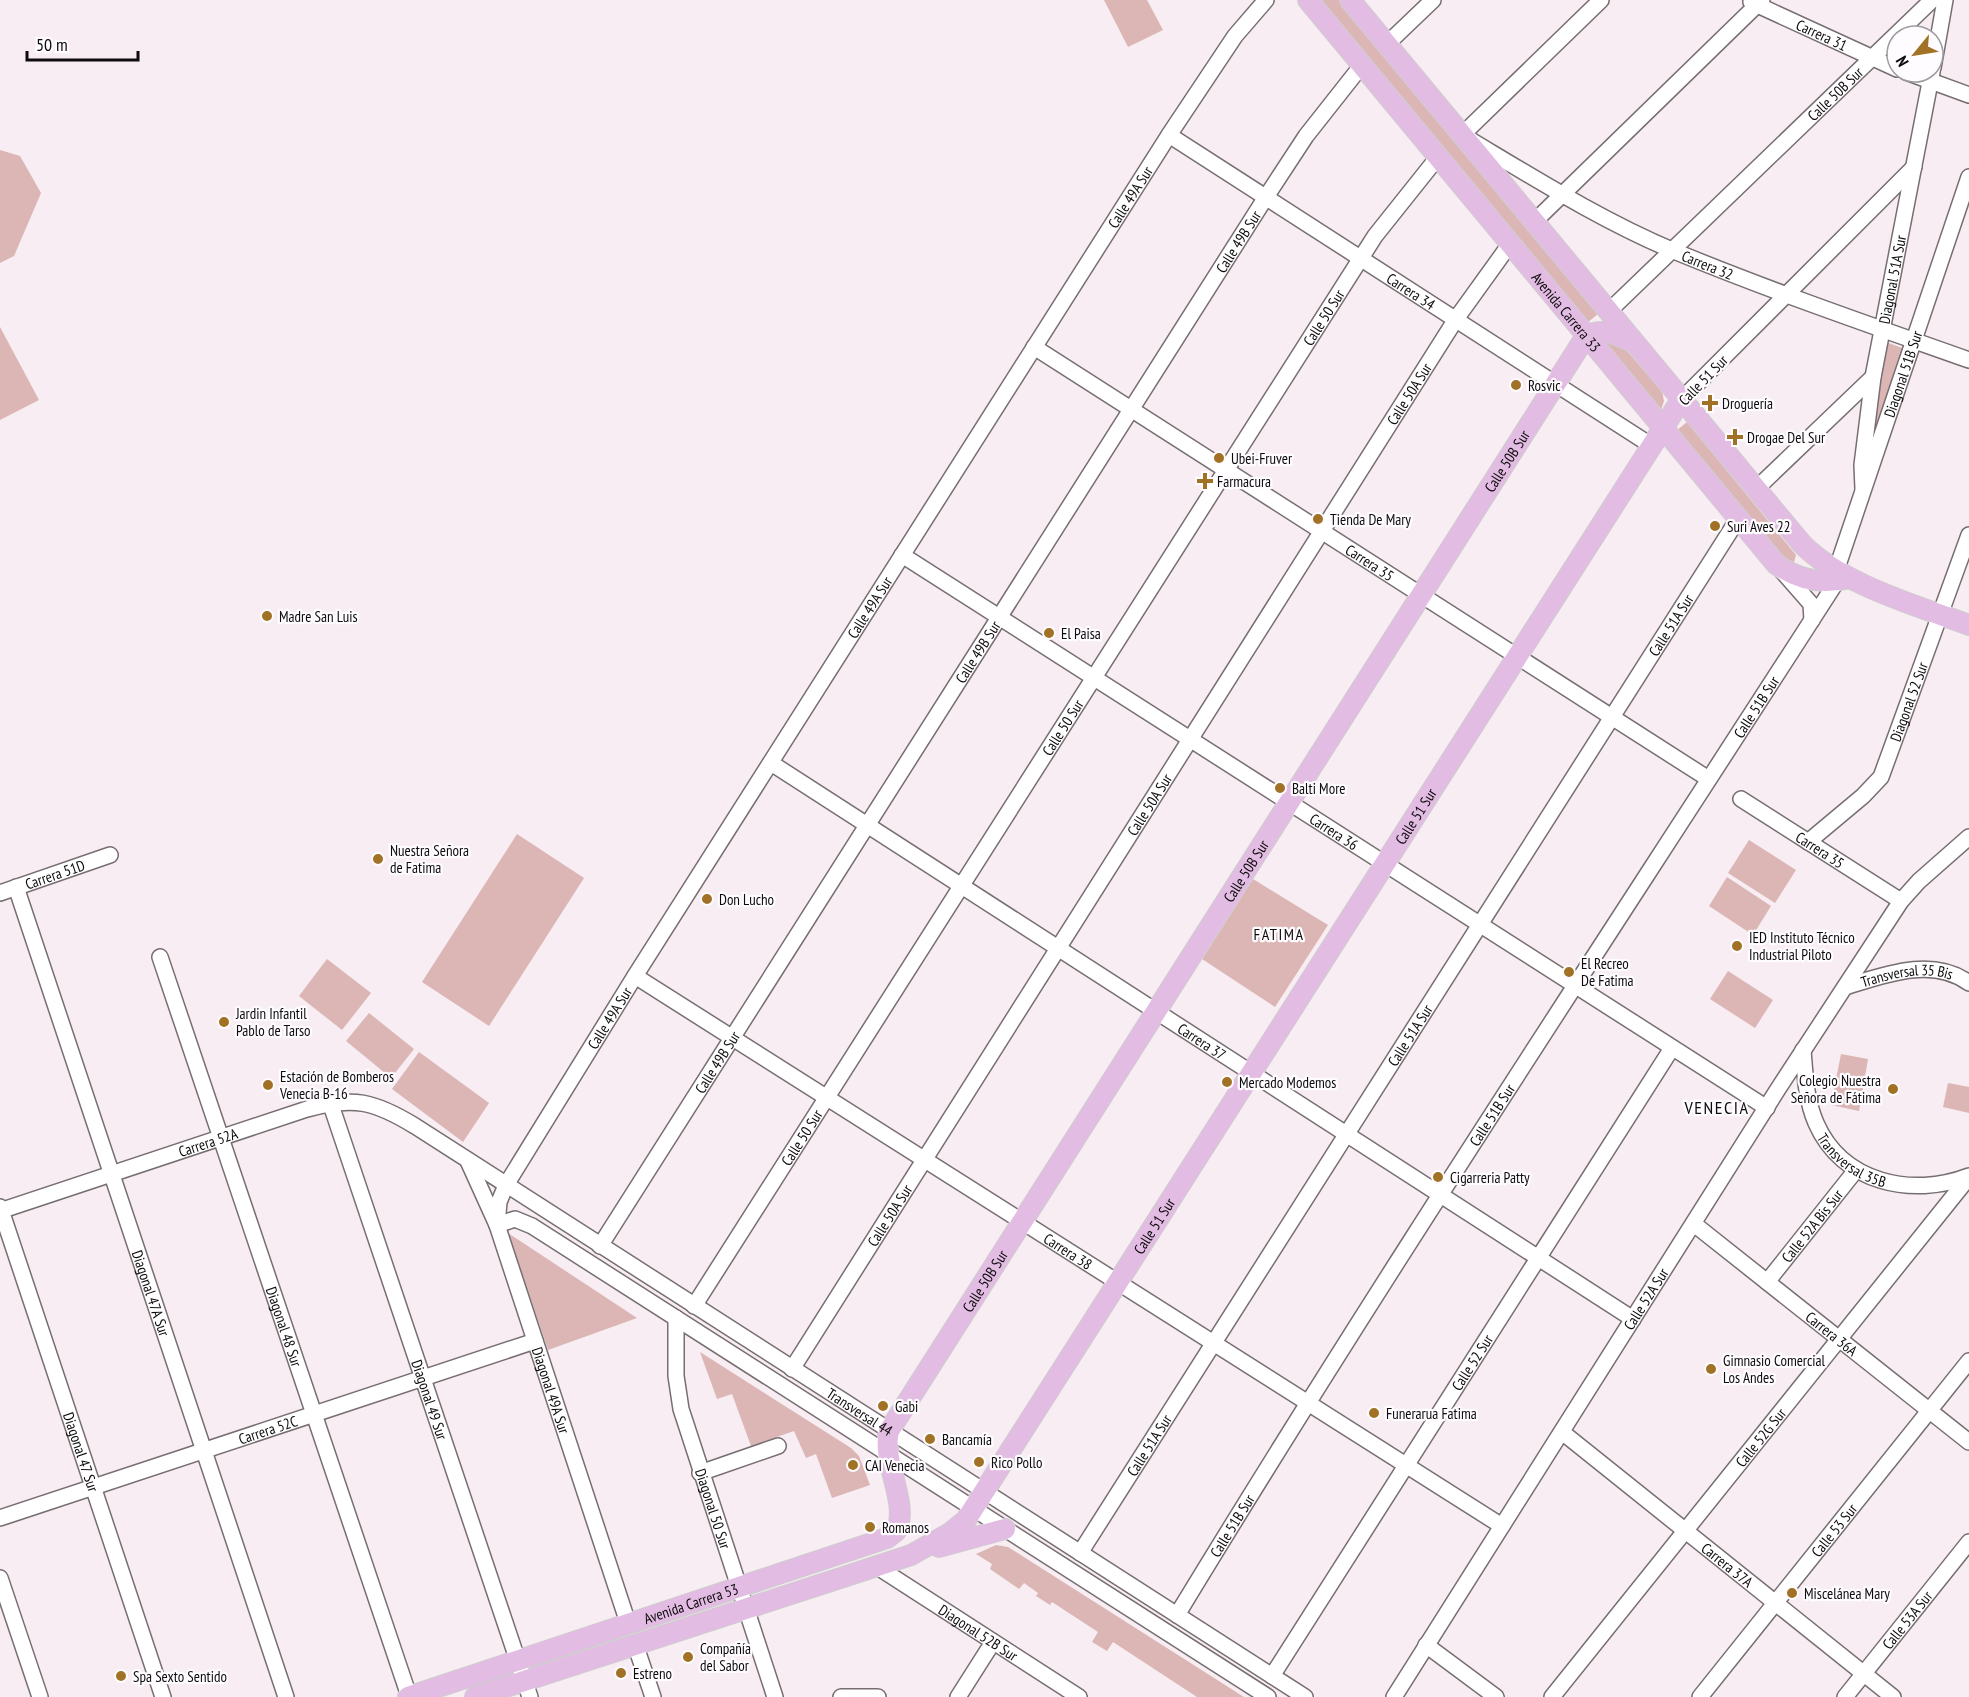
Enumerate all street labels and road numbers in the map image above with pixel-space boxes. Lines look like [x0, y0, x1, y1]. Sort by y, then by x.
street label: Carrera 31 [1793, 15, 1850, 54]
street label: Calle 50B Sur [1803, 62, 1867, 125]
street label: Calle 49A Sur [1103, 162, 1157, 231]
street label: Calle 49B Sur [1211, 206, 1265, 276]
street label: Diagonal 51A Sur [1874, 233, 1910, 325]
street label: Carrera 32 [1679, 246, 1736, 283]
street label: Carrera 34 [1383, 268, 1439, 314]
street label: Avenida Carrera 33 [1528, 268, 1605, 356]
street label: Calle 50 Sur [1298, 285, 1349, 349]
street label: Diagonal 51B Sur [1879, 327, 1926, 420]
street label: Calle 51 Sur [1674, 350, 1732, 409]
street label: Calle 50A Sur [1382, 358, 1436, 428]
street label: Calle 50B Sur [1480, 426, 1534, 495]
street label: Carrera 35 [1342, 540, 1398, 585]
street label: Calle 49A Sur [843, 572, 896, 642]
street label: Calle 51A Sur [1644, 590, 1698, 659]
street label: Calle 49B Sur [951, 616, 1005, 686]
street label: Diagonal 52 Sur [1885, 659, 1932, 744]
street label: Calle 51B Sur [1729, 672, 1783, 741]
street label: Calle 50 Sur [1037, 695, 1088, 759]
street label: Calle 50A Sur [1122, 769, 1176, 839]
street label: Calle 51 Sur [1390, 784, 1441, 848]
street label: Carrera 36 [1306, 809, 1362, 854]
street label: Carrera 35 [1792, 827, 1848, 872]
street label: Calle 50B Sur [1219, 836, 1273, 905]
street label: Carrera 51D [22, 855, 87, 893]
street label: Transversal 35 Bis [1858, 960, 1956, 991]
street label: Calle 49A Sur [583, 982, 636, 1052]
street label: Calle 51A Sur [1383, 1000, 1437, 1069]
street label: Carrera 37 [1174, 1018, 1230, 1064]
street label: Calle 49B Sur [690, 1027, 744, 1097]
street label: Calle 51B Sur [1465, 1079, 1519, 1149]
street label: Calle 50 Sur [776, 1105, 827, 1169]
street label: Carrera 52A [176, 1123, 241, 1161]
street label: Transversal 35B [1814, 1129, 1888, 1191]
street label: Calle 50A Sur [863, 1180, 916, 1250]
street label: Calle 52A Bis Sur [1777, 1185, 1847, 1266]
street label: Calle 51 Sur [1129, 1193, 1179, 1257]
street label: Carrera 38 [1040, 1228, 1096, 1273]
street label: Calle 50B Sur [958, 1245, 1012, 1315]
street label: Diagonal 47A Sur [128, 1248, 175, 1339]
street label: Calle 52A Sur [1619, 1264, 1673, 1333]
street label: Diagonal 48 Sur [262, 1284, 307, 1370]
street label: Carrera 36A [1802, 1307, 1862, 1360]
street label: Calle 52 Sur [1447, 1330, 1497, 1394]
street label: Diagonal 49A Sur [528, 1344, 575, 1436]
street label: Diagonal 49 Sur [408, 1357, 453, 1443]
street label: Transversal 44 [823, 1383, 897, 1440]
street label: Calle 52G Sur [1731, 1403, 1790, 1471]
street label: Diagonal 47 Sur [59, 1410, 104, 1495]
street label: Calle 51A Sur [1122, 1410, 1176, 1479]
street label: Carrera 52C [236, 1411, 300, 1448]
street label: Diagonal 50 Sur [692, 1466, 736, 1552]
street label: Calle 51B Sur [1205, 1490, 1259, 1560]
street label: Calle 53 Sur [1807, 1499, 1861, 1560]
street label: Carrera 37A [1698, 1538, 1758, 1591]
street label: Avenida Carrera 53 [641, 1579, 740, 1628]
street label: Calle 53A Sur [1878, 1586, 1937, 1653]
street label: Diagonal 52B Sur [935, 1600, 1022, 1665]

